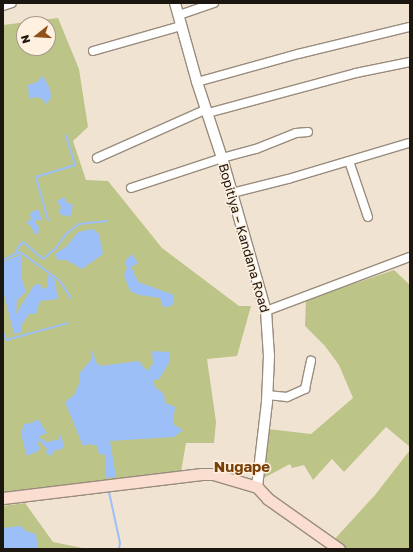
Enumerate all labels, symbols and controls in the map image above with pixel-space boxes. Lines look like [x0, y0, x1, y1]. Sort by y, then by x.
north arrow [16, 16, 56, 56]
text: N [18, 33, 32, 45]
street label: Bopitiya – Kandana Road [215, 162, 273, 314]
district label: Nugape [214, 458, 270, 476]

